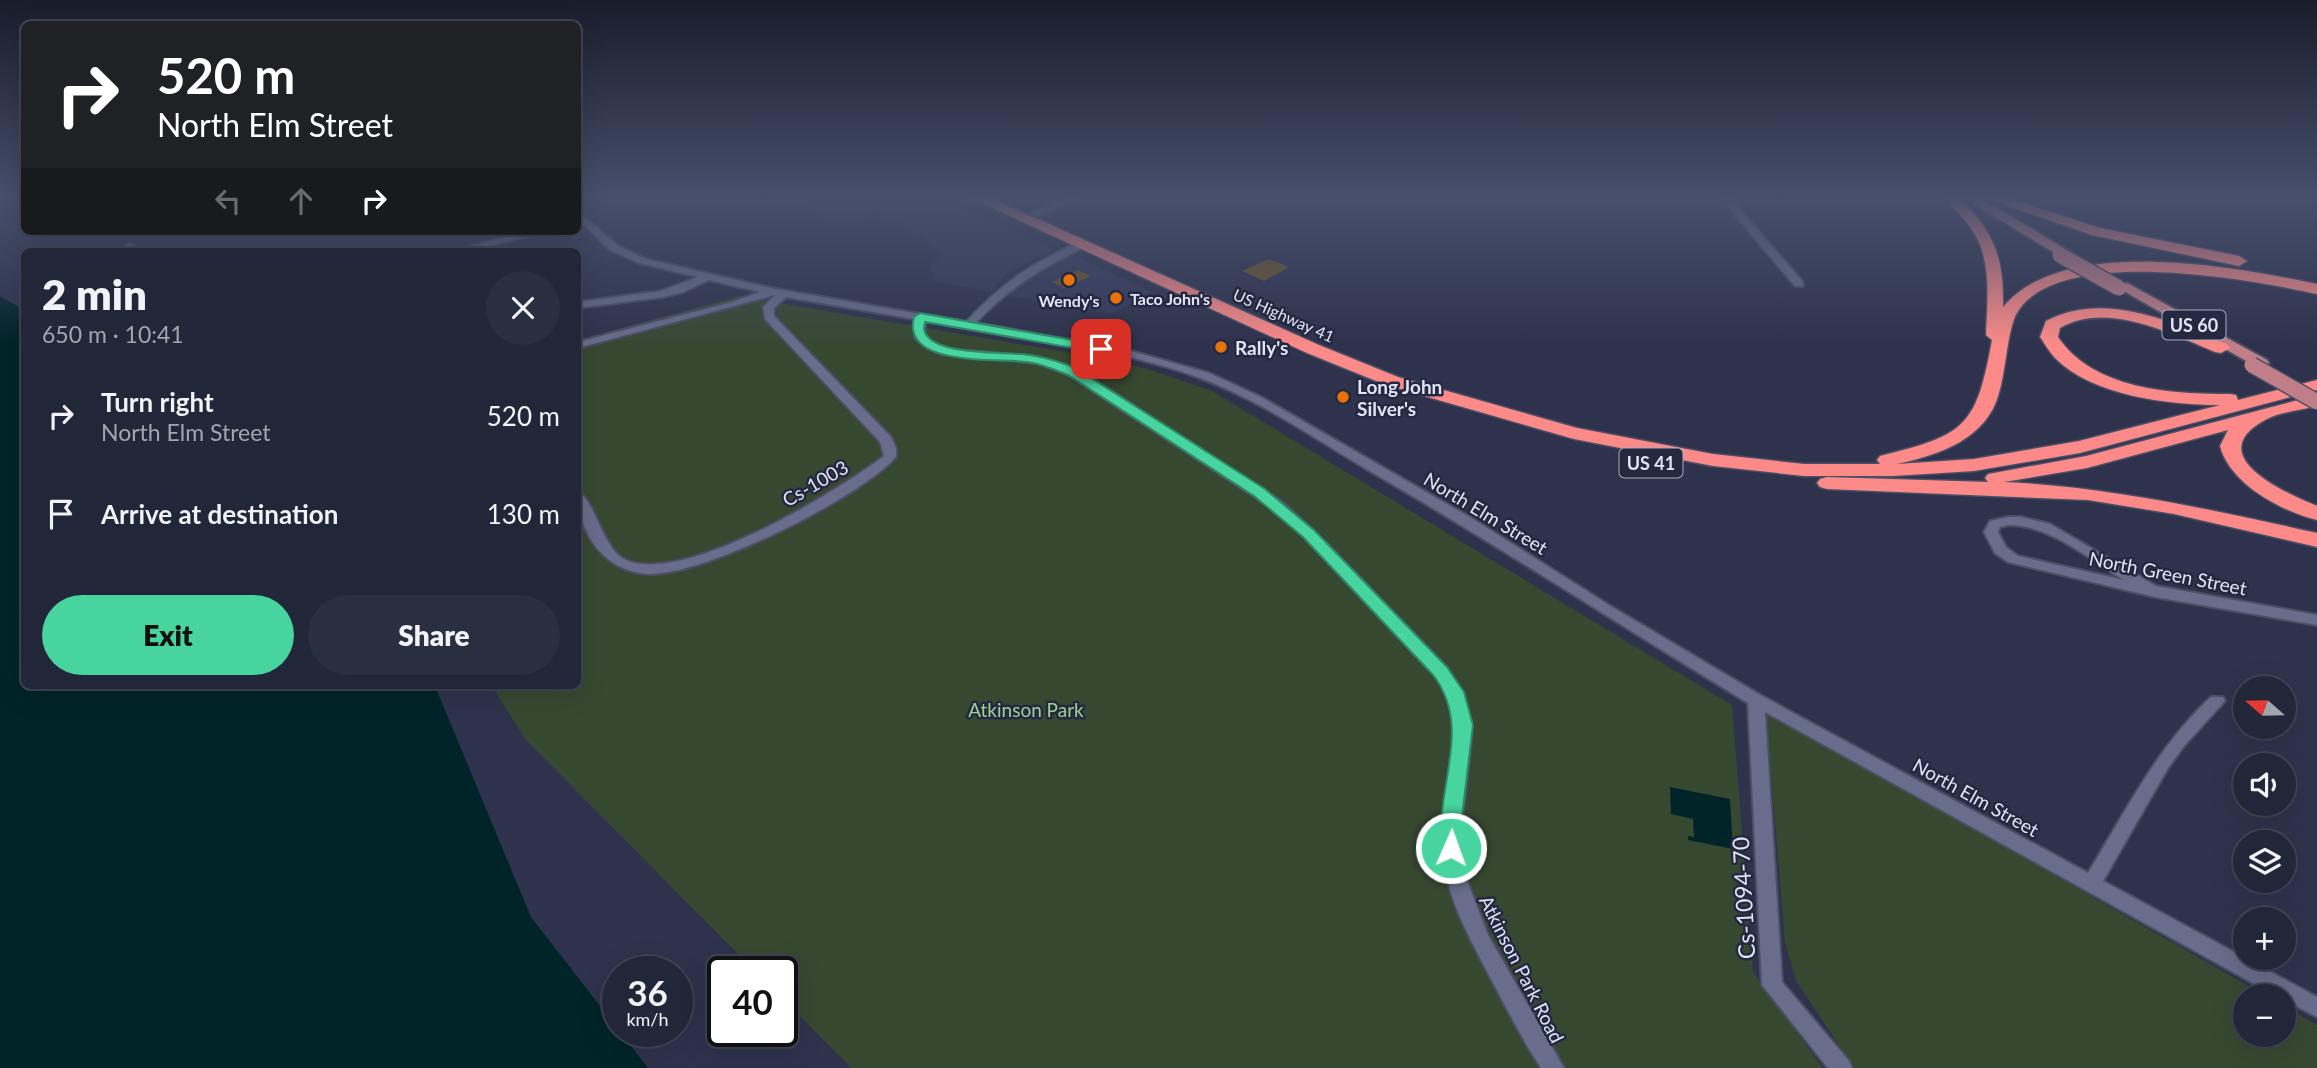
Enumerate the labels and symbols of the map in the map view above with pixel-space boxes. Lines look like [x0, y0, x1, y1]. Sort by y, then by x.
marker: Wendy's [1061, 272, 1077, 288]
street label: US Highway 41 [1231, 284, 1337, 346]
place label: Taco John's [1130, 289, 1210, 308]
marker: Taco John's [1108, 290, 1124, 306]
place label: Wendy's [1038, 291, 1100, 310]
road number: US 60 [2162, 310, 2226, 340]
pin [1071, 319, 1131, 379]
place label: Rally's [1235, 336, 1288, 359]
marker: Rally's [1213, 339, 1229, 355]
place label: Long John Silver's [1357, 375, 1442, 420]
marker: Long John Silver's [1335, 389, 1351, 405]
road number: US 41 [1620, 448, 1682, 477]
street label: Cs-1003 [778, 455, 852, 511]
street label: North Elm Street [1420, 467, 1552, 559]
street label: North Green Street [2087, 546, 2249, 600]
north arrow [2233, 676, 2296, 738]
park label: Atkinson Park [968, 698, 1084, 721]
street label: North Elm Street [1909, 753, 2043, 841]
position arrow [1414, 811, 1488, 885]
street label: Cs-1094-70 [1726, 836, 1760, 960]
street label: Atkinson Park Road [1475, 891, 1569, 1047]
speed limit sign: 40 [707, 956, 798, 1047]

